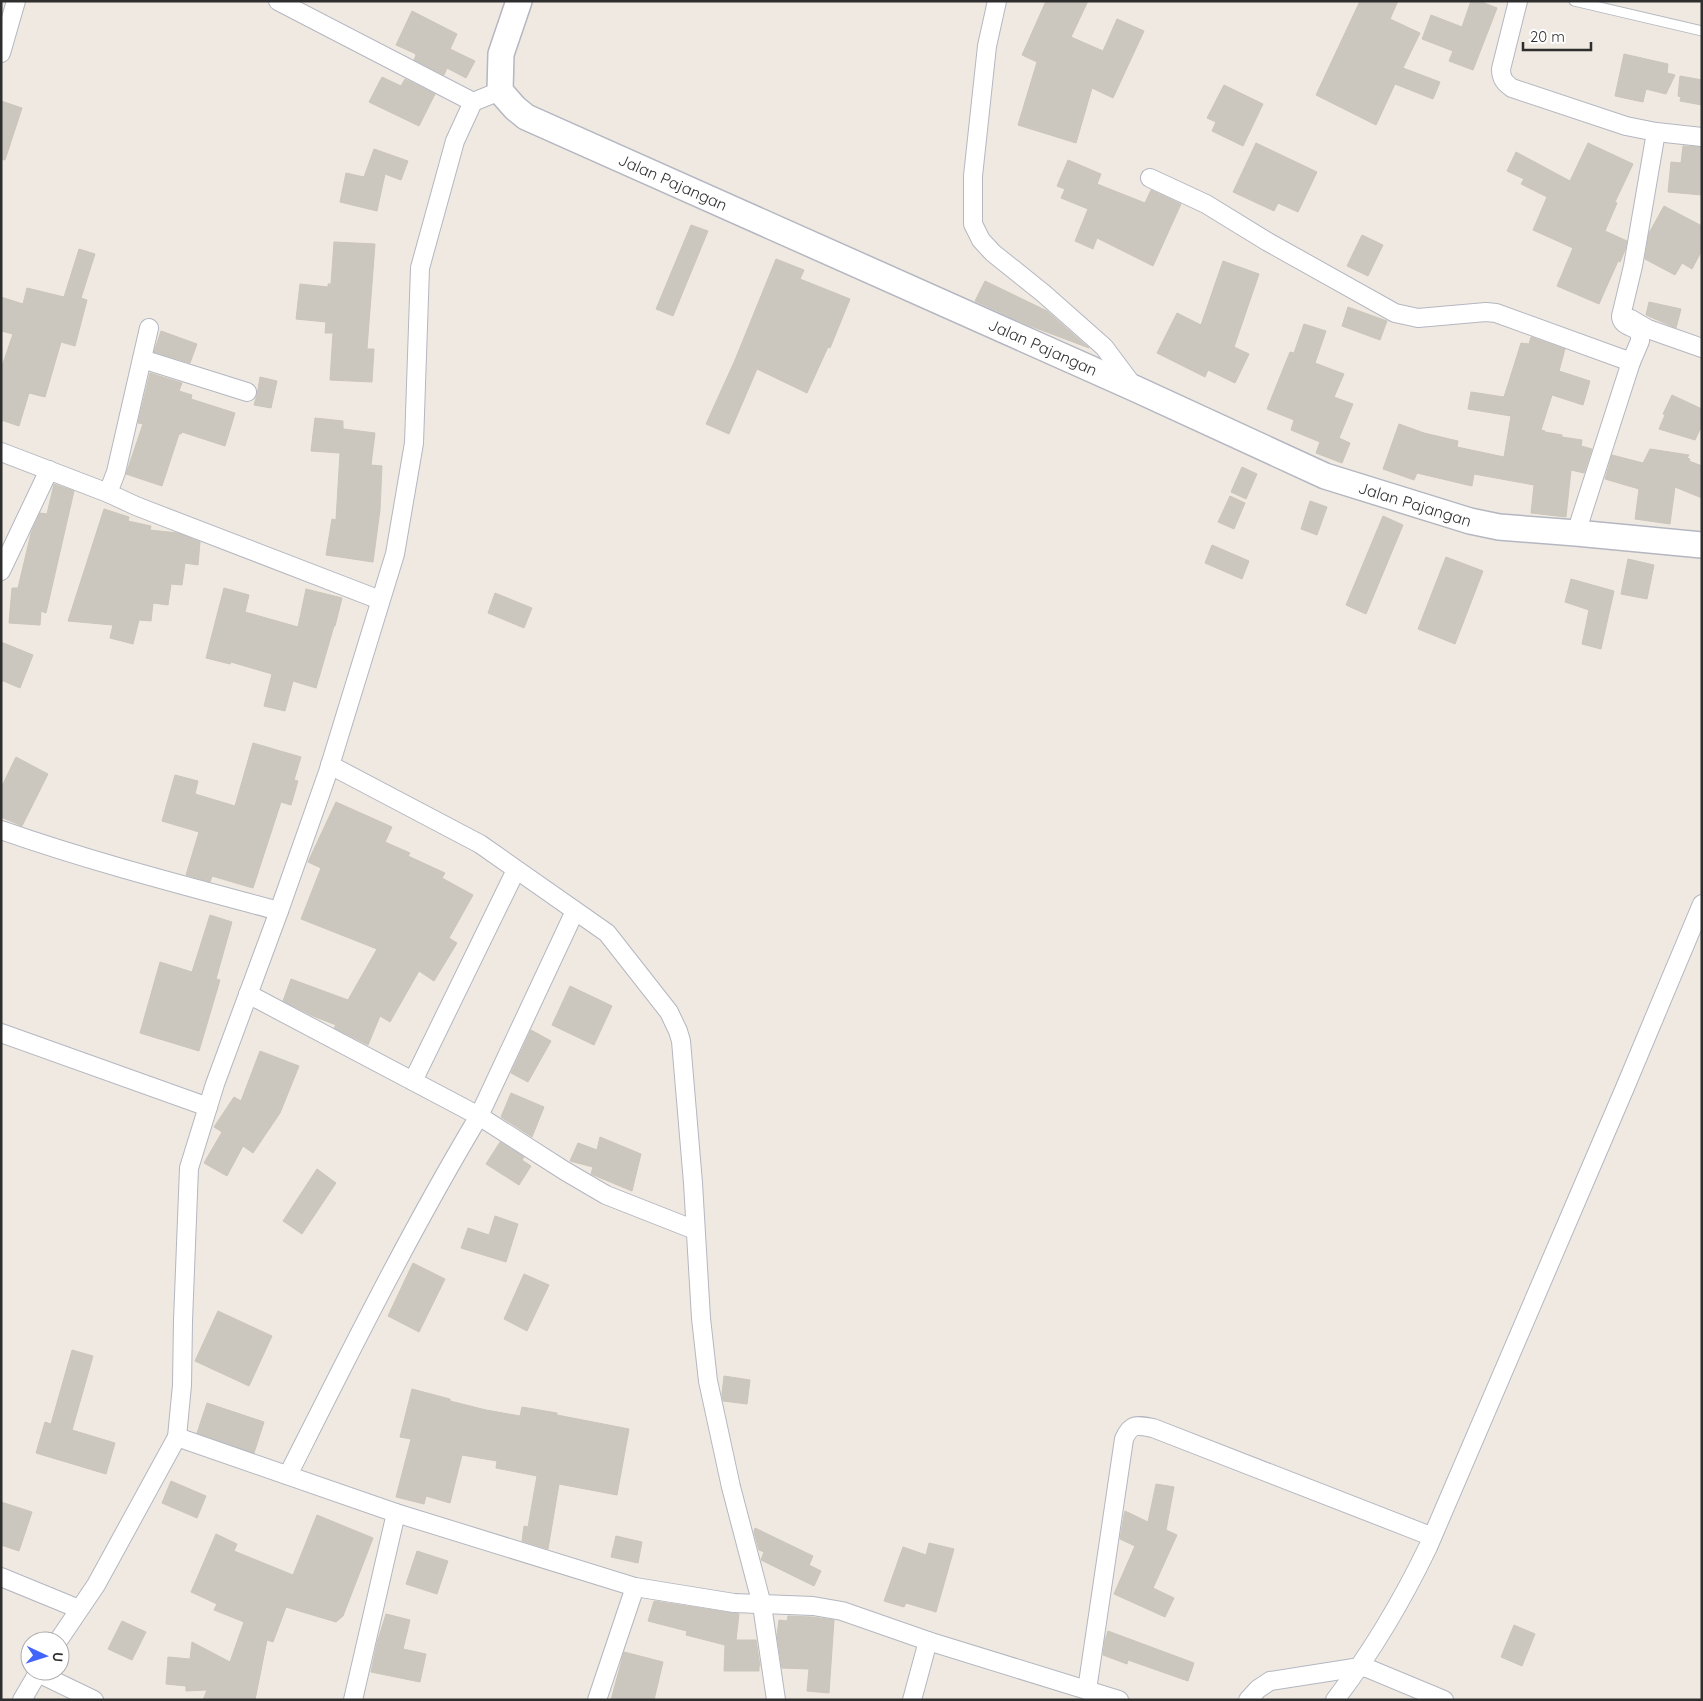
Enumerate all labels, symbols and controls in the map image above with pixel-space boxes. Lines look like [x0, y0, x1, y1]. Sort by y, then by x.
scale bar [1523, 20, 1590, 52]
text: 20 m [1530, 27, 1565, 46]
street label: Jalan Pajangan [615, 149, 731, 215]
street label: Jalan Pajangan [985, 314, 1101, 380]
street label: Jalan Pajangan [1356, 477, 1474, 531]
north arrow [20, 1631, 70, 1681]
text: U [49, 1651, 67, 1662]

